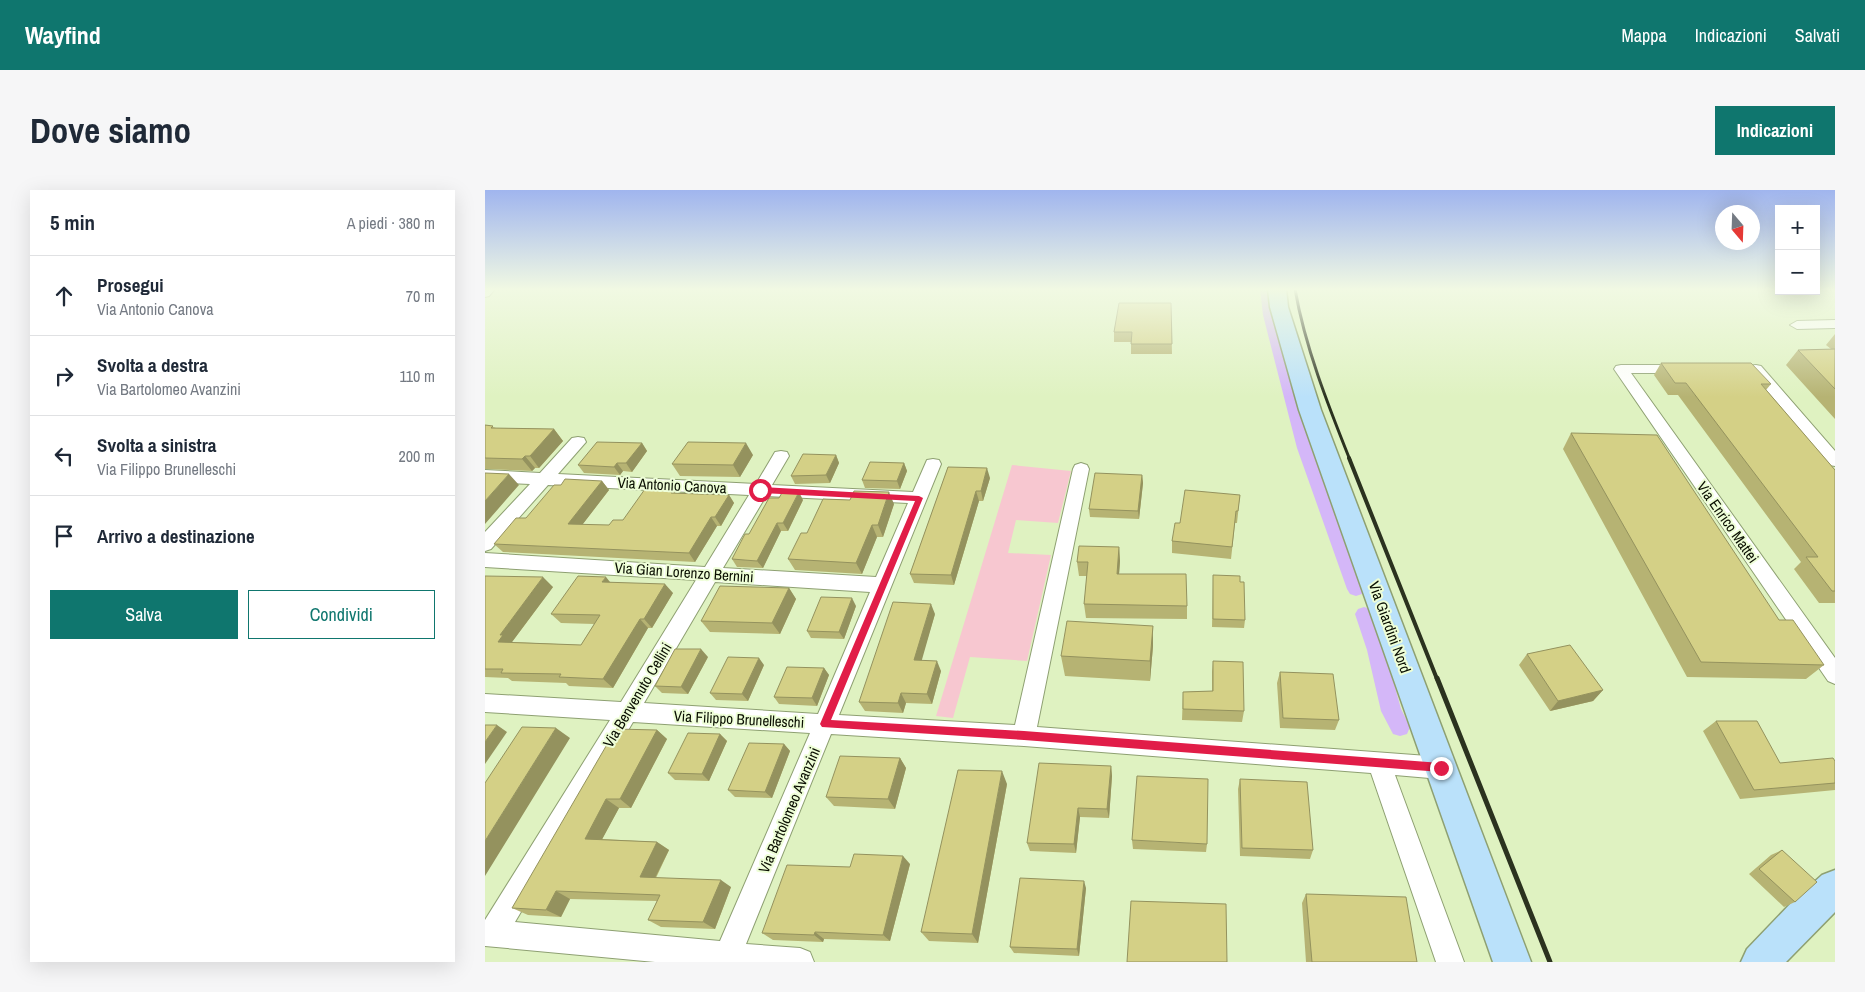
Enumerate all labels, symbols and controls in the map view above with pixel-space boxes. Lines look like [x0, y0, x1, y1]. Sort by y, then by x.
text: Wayfind [25, 19, 101, 51]
text: Mappa [1622, 23, 1667, 48]
text: Indicazioni [1695, 23, 1767, 48]
text: Salvati [1795, 23, 1840, 48]
button: Indicazioni [1715, 106, 1835, 155]
text: Dove siamo [30, 107, 191, 154]
north arrow [1715, 205, 1760, 250]
map controls [1775, 205, 1820, 295]
button: + [1775, 205, 1820, 250]
text: 5 min [50, 208, 95, 237]
text: A piedi · 380 m [347, 212, 435, 234]
button: − [1775, 250, 1820, 295]
text: Prosegui [97, 272, 164, 298]
icon: ahead [50, 282, 78, 310]
text: 70 m [406, 285, 435, 307]
text: Via Antonio Canova [97, 298, 214, 320]
text: Svolta a destra [97, 352, 208, 378]
icon: right [50, 362, 78, 390]
text: 110 m [399, 365, 435, 387]
text: Via Bartolomeo Avanzini [97, 378, 241, 400]
text: Svolta a sinistra [97, 432, 217, 458]
icon: left [50, 442, 78, 470]
text: 200 m [399, 445, 435, 467]
text: Via Filippo Brunelleschi [97, 458, 236, 480]
street label: Via Antonio Canova [617, 472, 727, 498]
street label: Via Enrico Mattei [1692, 477, 1764, 567]
route start [749, 479, 772, 502]
icon: arrive [50, 522, 78, 550]
text: Arrivo a destinazione [97, 523, 255, 549]
street label: Via Gian Lorenzo Bernini [614, 557, 754, 587]
street label: Via Giardini Nord [1364, 578, 1416, 676]
button: Salva [50, 590, 238, 639]
button: Condividi [248, 590, 435, 639]
street label: Via Benvenuto Cellini [597, 639, 677, 751]
street label: Via Filippo Brunelleschi [673, 705, 805, 733]
street label: Via Bartolomeo Avanzini [753, 744, 825, 876]
route end [1430, 757, 1453, 780]

